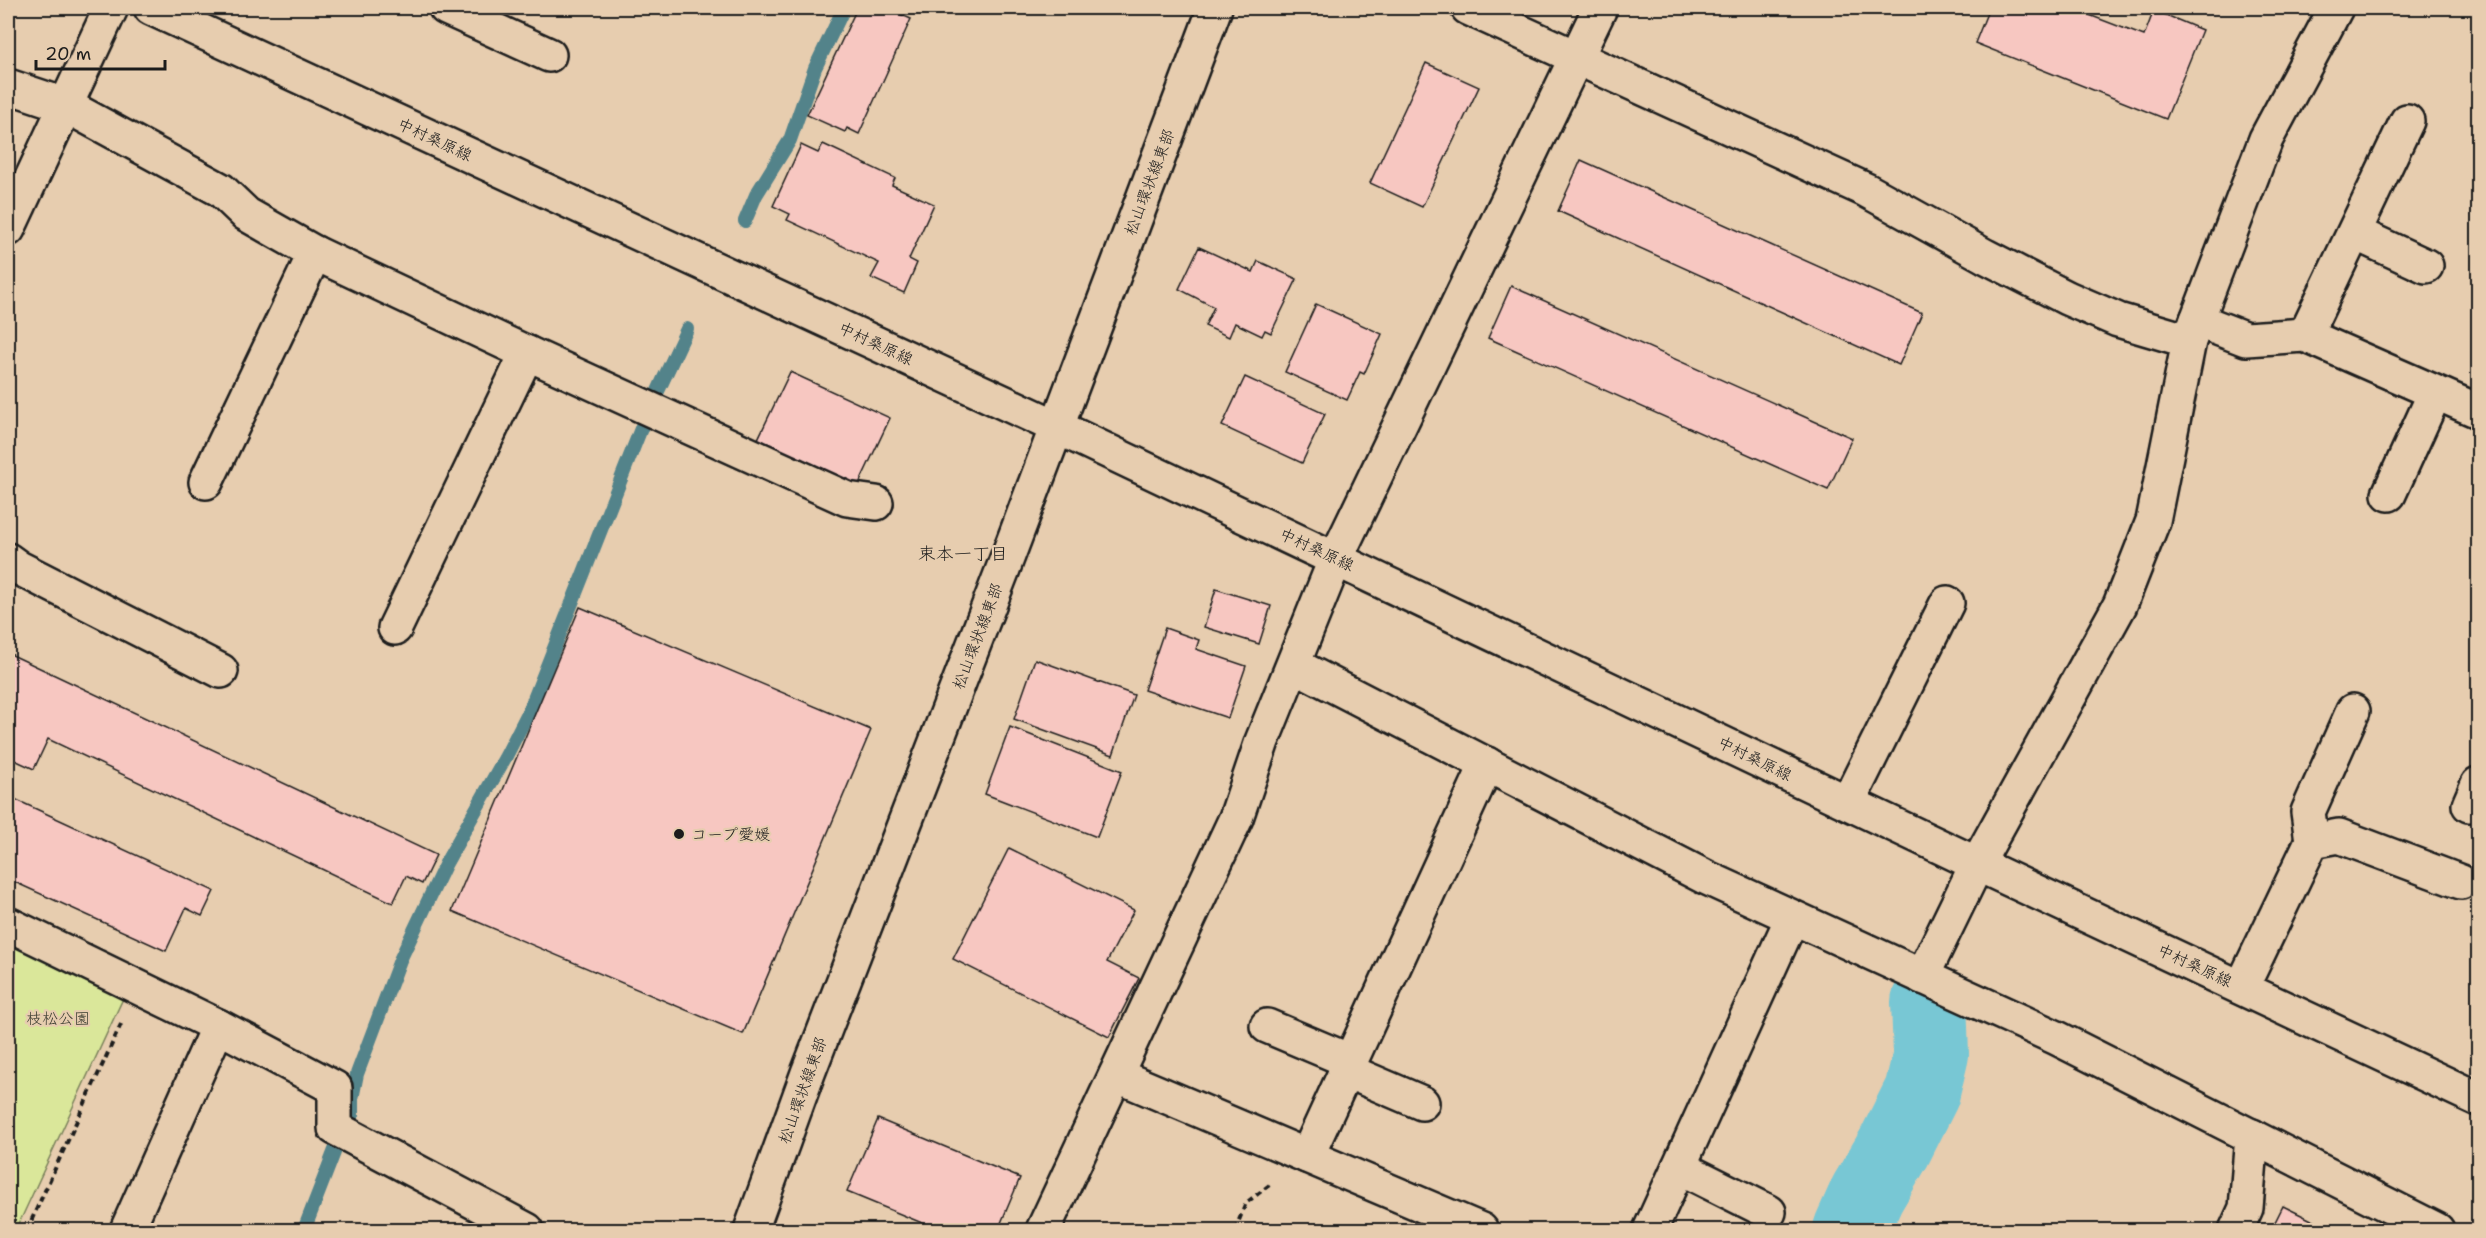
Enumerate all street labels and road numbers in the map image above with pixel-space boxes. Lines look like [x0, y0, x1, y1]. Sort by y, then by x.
street label: 中村桑原線 [394, 113, 475, 166]
street label: 松山環状線東部 [1120, 126, 1179, 238]
street label: 中村桑原線 [835, 317, 916, 370]
street label: 中村桑原線 [1276, 523, 1357, 576]
street label: 松山環状線東部 [948, 580, 1007, 692]
street label: 中村桑原線 [1714, 731, 1795, 785]
street label: 中村桑原線 [2154, 939, 2235, 992]
street label: 松山環状線東部 [773, 1034, 831, 1146]

